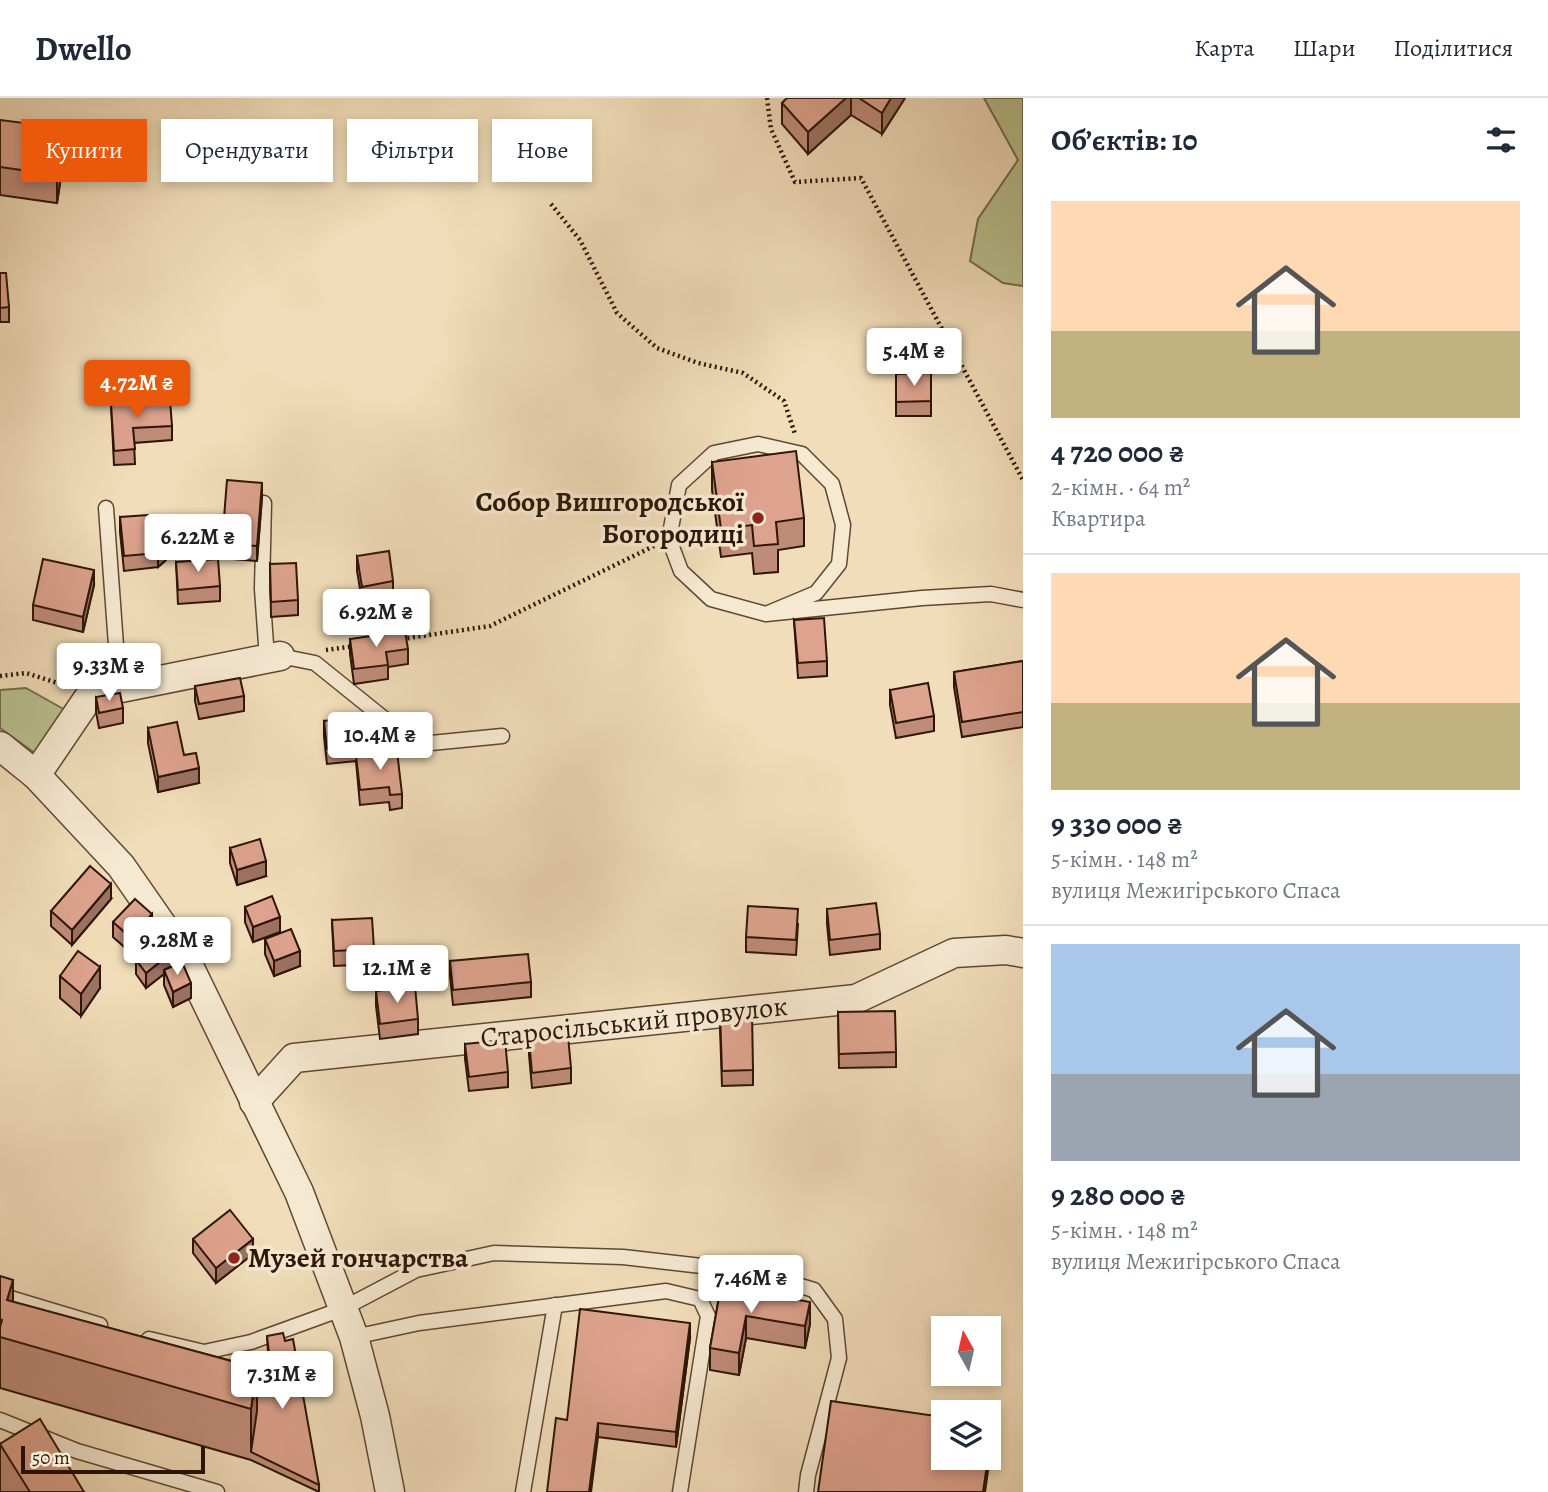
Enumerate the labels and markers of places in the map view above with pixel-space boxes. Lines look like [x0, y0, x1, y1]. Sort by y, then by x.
pin: 5.4M ₴ [857, 328, 971, 388]
pin: 4.72M ₴ [72, 360, 202, 420]
place label: Собор Вишгородської Богородиці [476, 483, 745, 553]
marker: Собор Вишгородської Богородиці [750, 510, 766, 526]
pin: 6.22M ₴ [133, 514, 263, 574]
pin: 6.92M ₴ [311, 589, 441, 649]
pin: 9.33M ₴ [44, 644, 174, 703]
pin: 10.4M ₴ [315, 712, 445, 772]
pin: 9.28M ₴ [112, 918, 242, 977]
pin: 12.1M ₴ [332, 946, 462, 1005]
place label: Музей гончарства [248, 1239, 469, 1277]
marker: Музей гончарства [226, 1250, 242, 1266]
pin: 7.46M ₴ [686, 1256, 816, 1315]
pin: 7.31M ₴ [217, 1352, 347, 1411]

